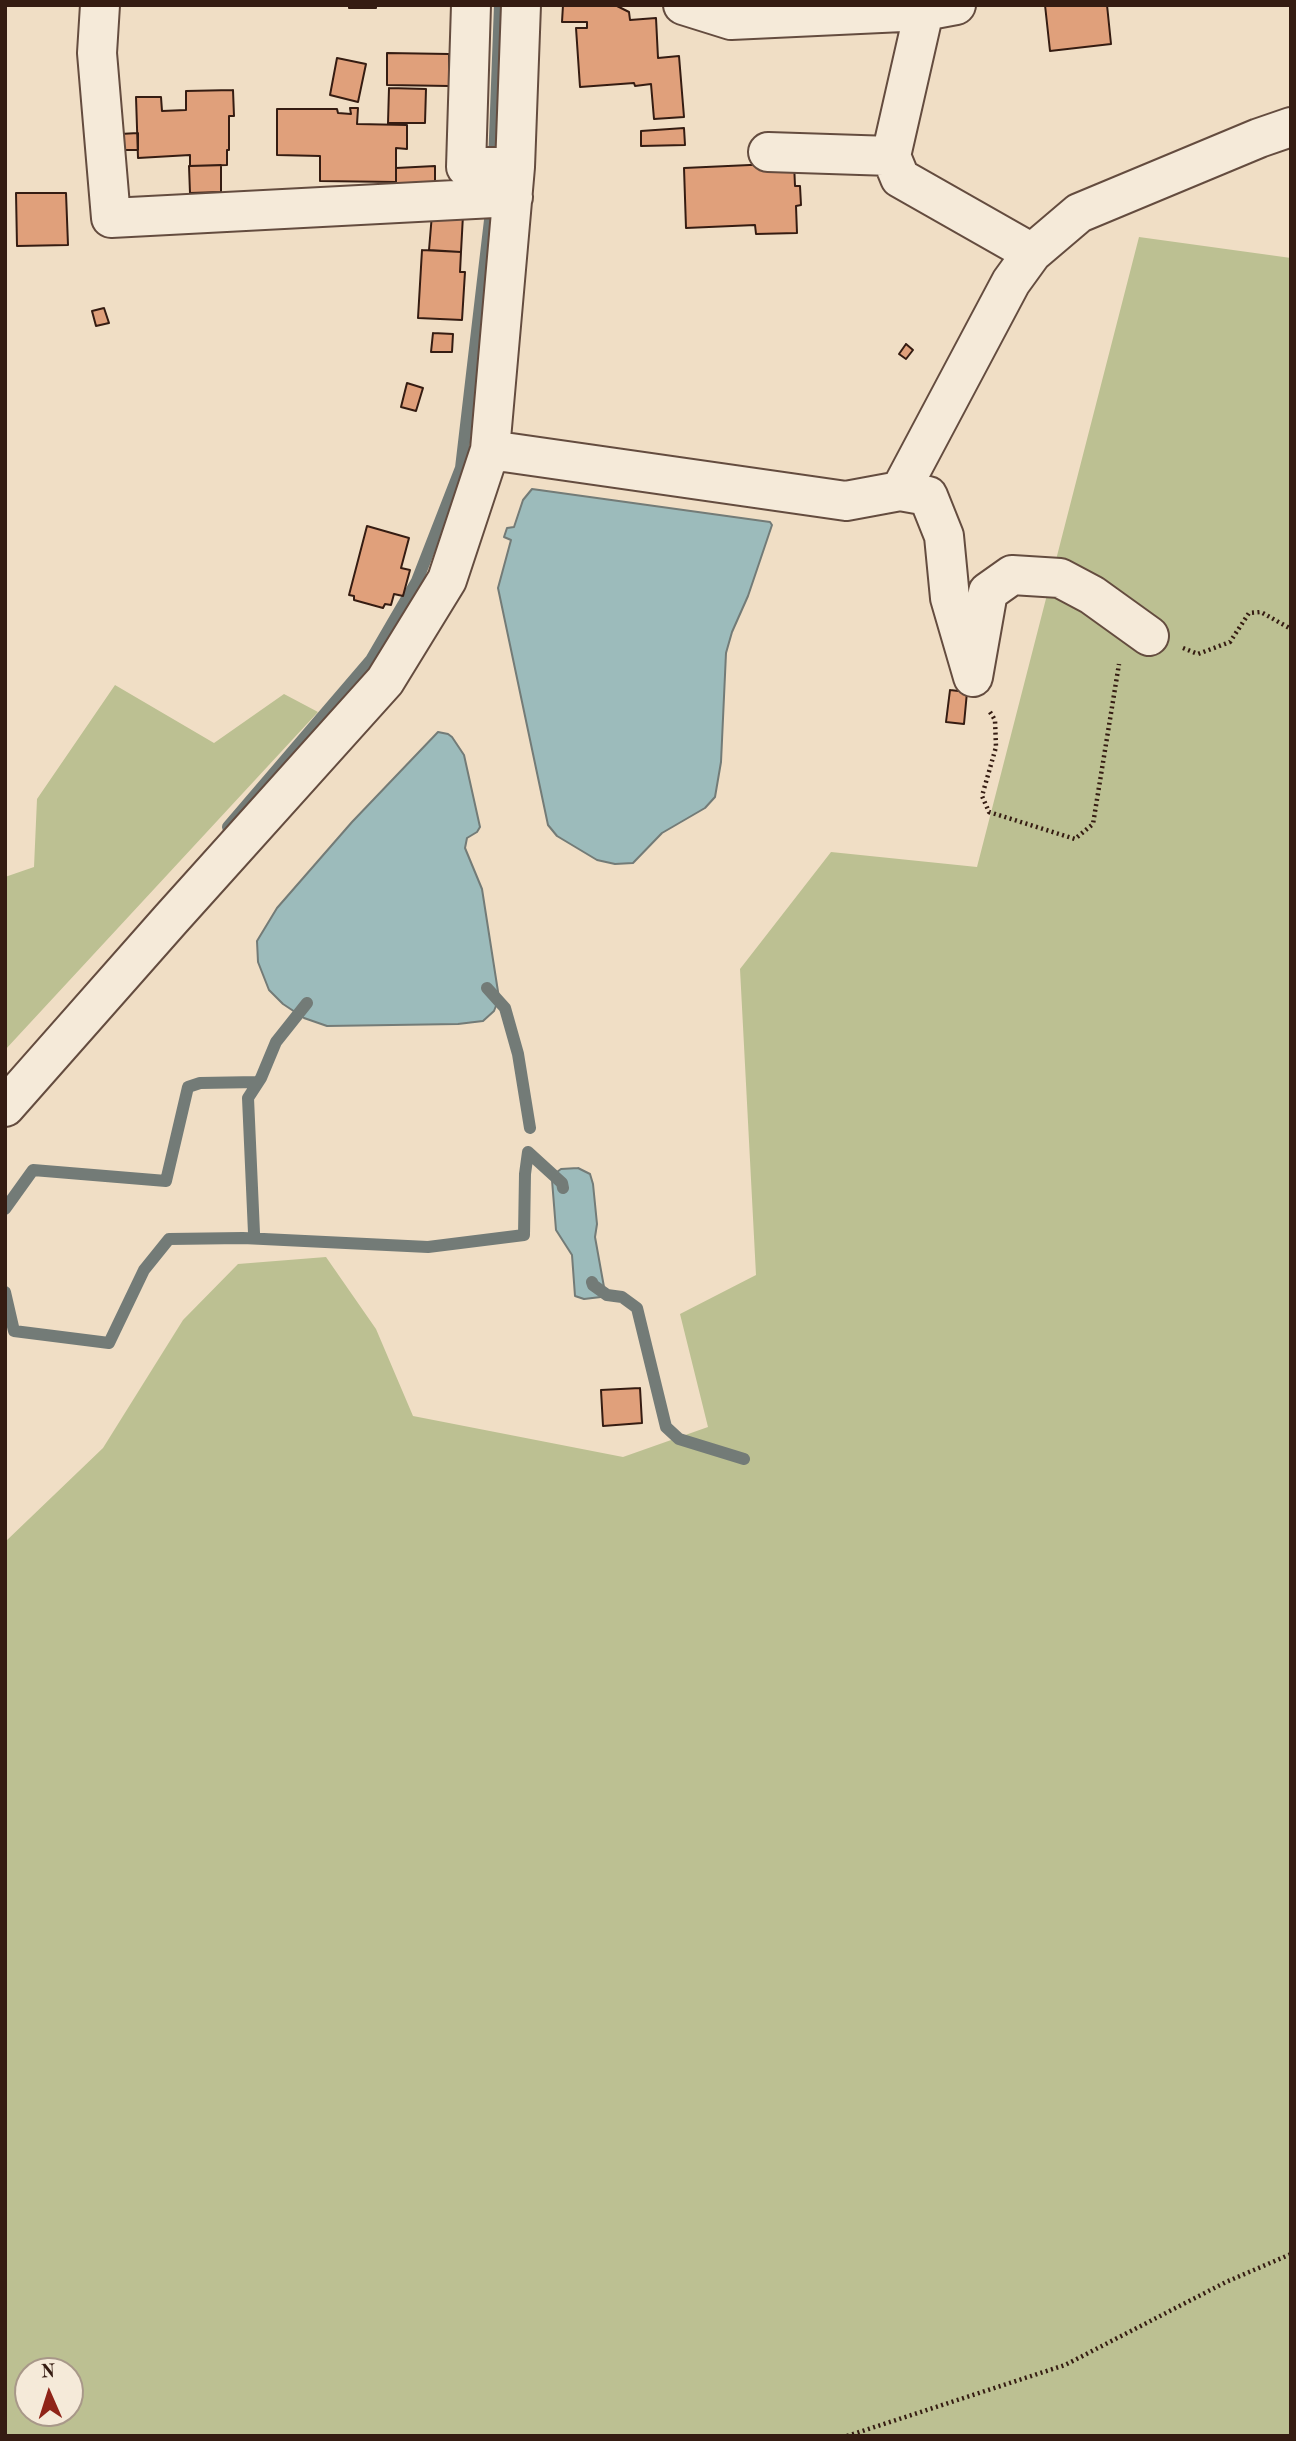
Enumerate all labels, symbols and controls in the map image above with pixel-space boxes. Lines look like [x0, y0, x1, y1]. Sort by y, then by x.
north arrow [14, 2357, 84, 2427]
text: N [40, 2363, 56, 2382]

